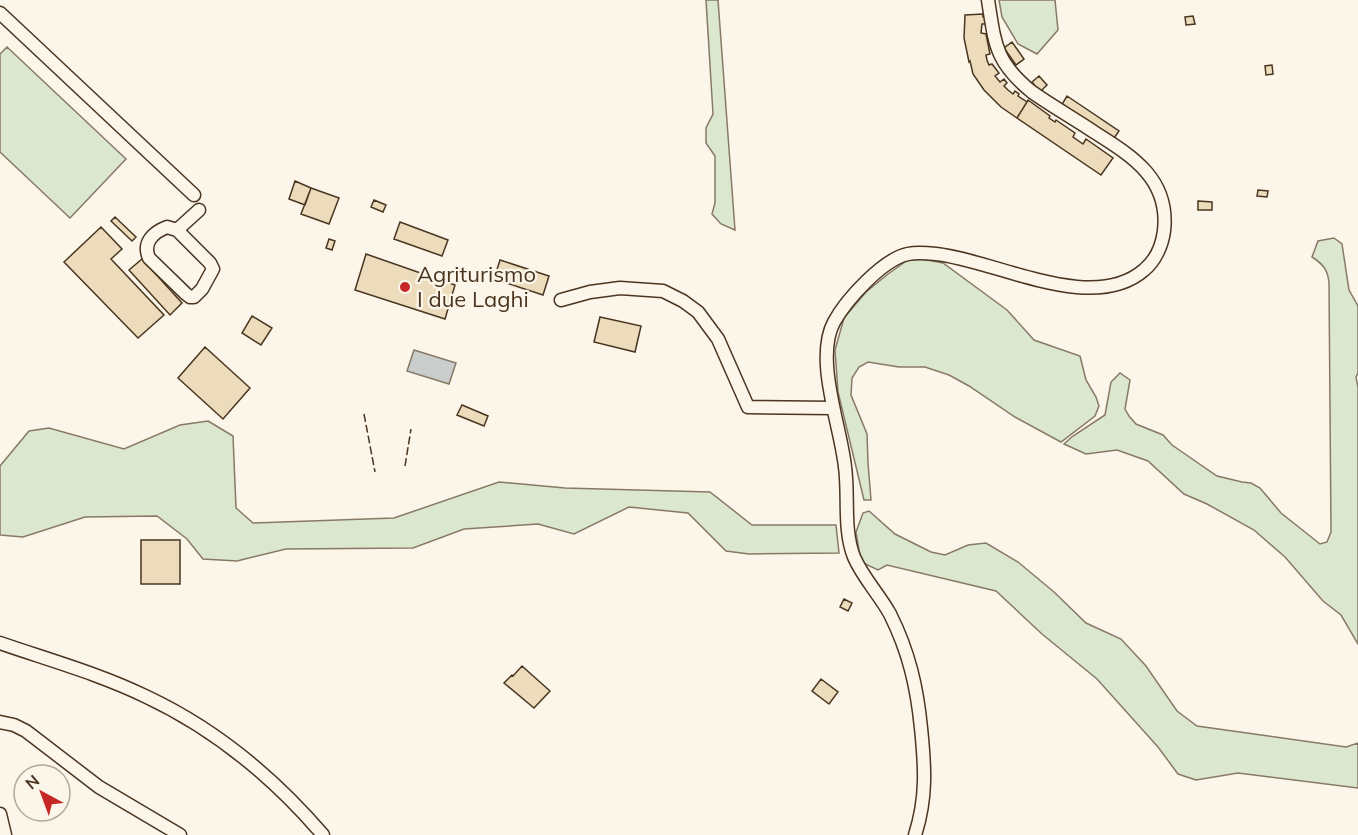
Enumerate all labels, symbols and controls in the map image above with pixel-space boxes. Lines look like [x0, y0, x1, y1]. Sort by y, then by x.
place label: Agriturismo I due Laghi [417, 260, 536, 313]
marker: Agriturismo I due Laghi [398, 280, 412, 294]
north arrow [12, 763, 72, 823]
text: N [21, 770, 43, 793]

